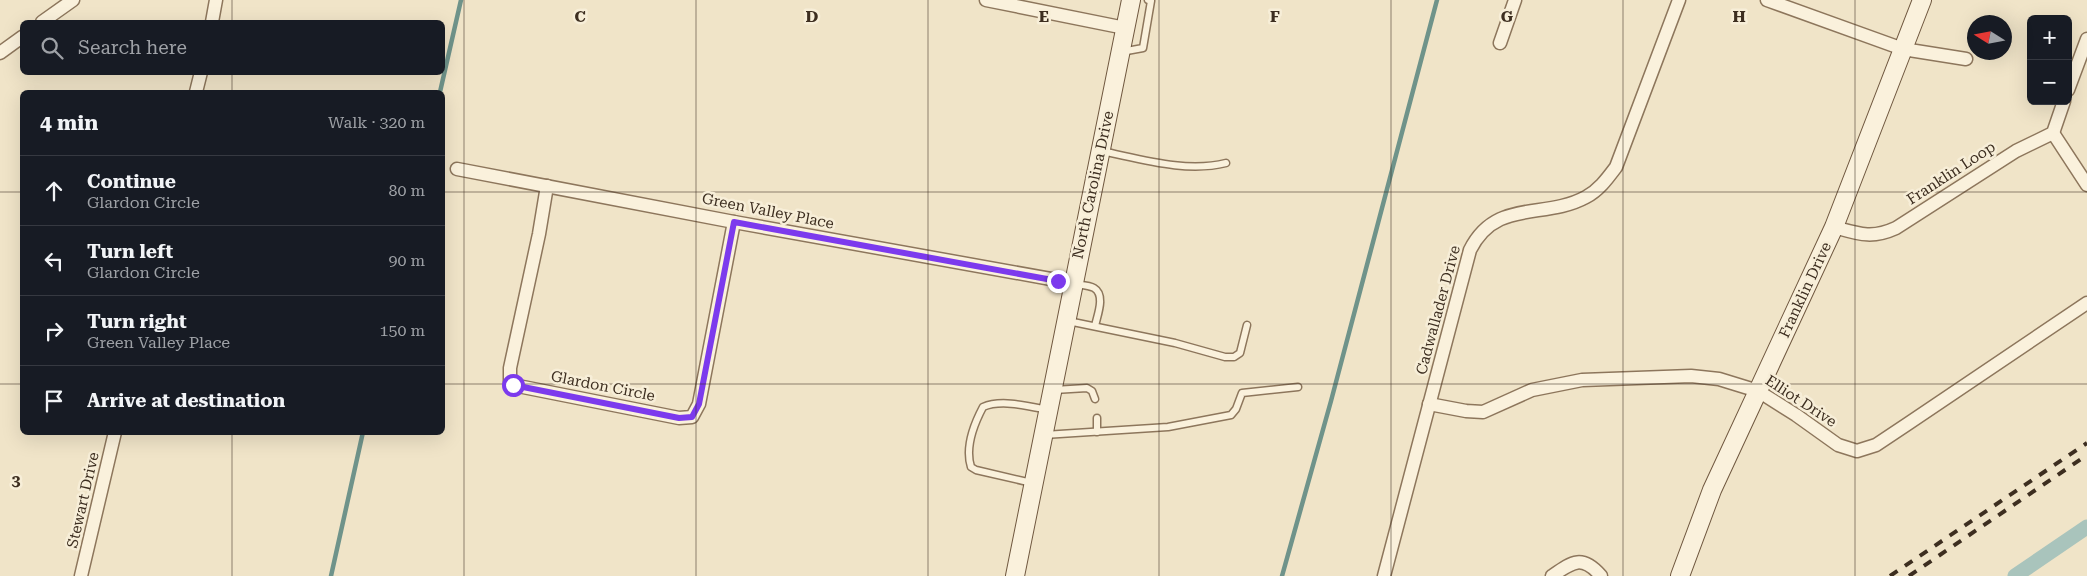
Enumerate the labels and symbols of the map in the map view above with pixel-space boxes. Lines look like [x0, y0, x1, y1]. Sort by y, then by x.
text: C [574, 7, 586, 26]
text: D [806, 7, 819, 26]
text: E [1039, 7, 1049, 26]
text: F [1270, 7, 1280, 26]
text: G [1501, 7, 1514, 26]
text: H [1732, 7, 1746, 26]
north arrow [1967, 15, 2012, 60]
street label: North Carolina Drive [1069, 109, 1117, 261]
street label: Franklin Loop [1903, 138, 1999, 208]
street label: Green Valley Place [700, 189, 836, 233]
street label: Franklin Drive [1775, 239, 1835, 341]
street label: Cadwallader Drive [1412, 243, 1464, 377]
route end [1047, 270, 1070, 293]
street label: Glardon Circle [549, 367, 657, 405]
street label: Elliot Drive [1762, 371, 1840, 431]
route start [502, 374, 525, 397]
street label: Stewart Drive [63, 450, 103, 550]
text: 3 [12, 471, 21, 490]

